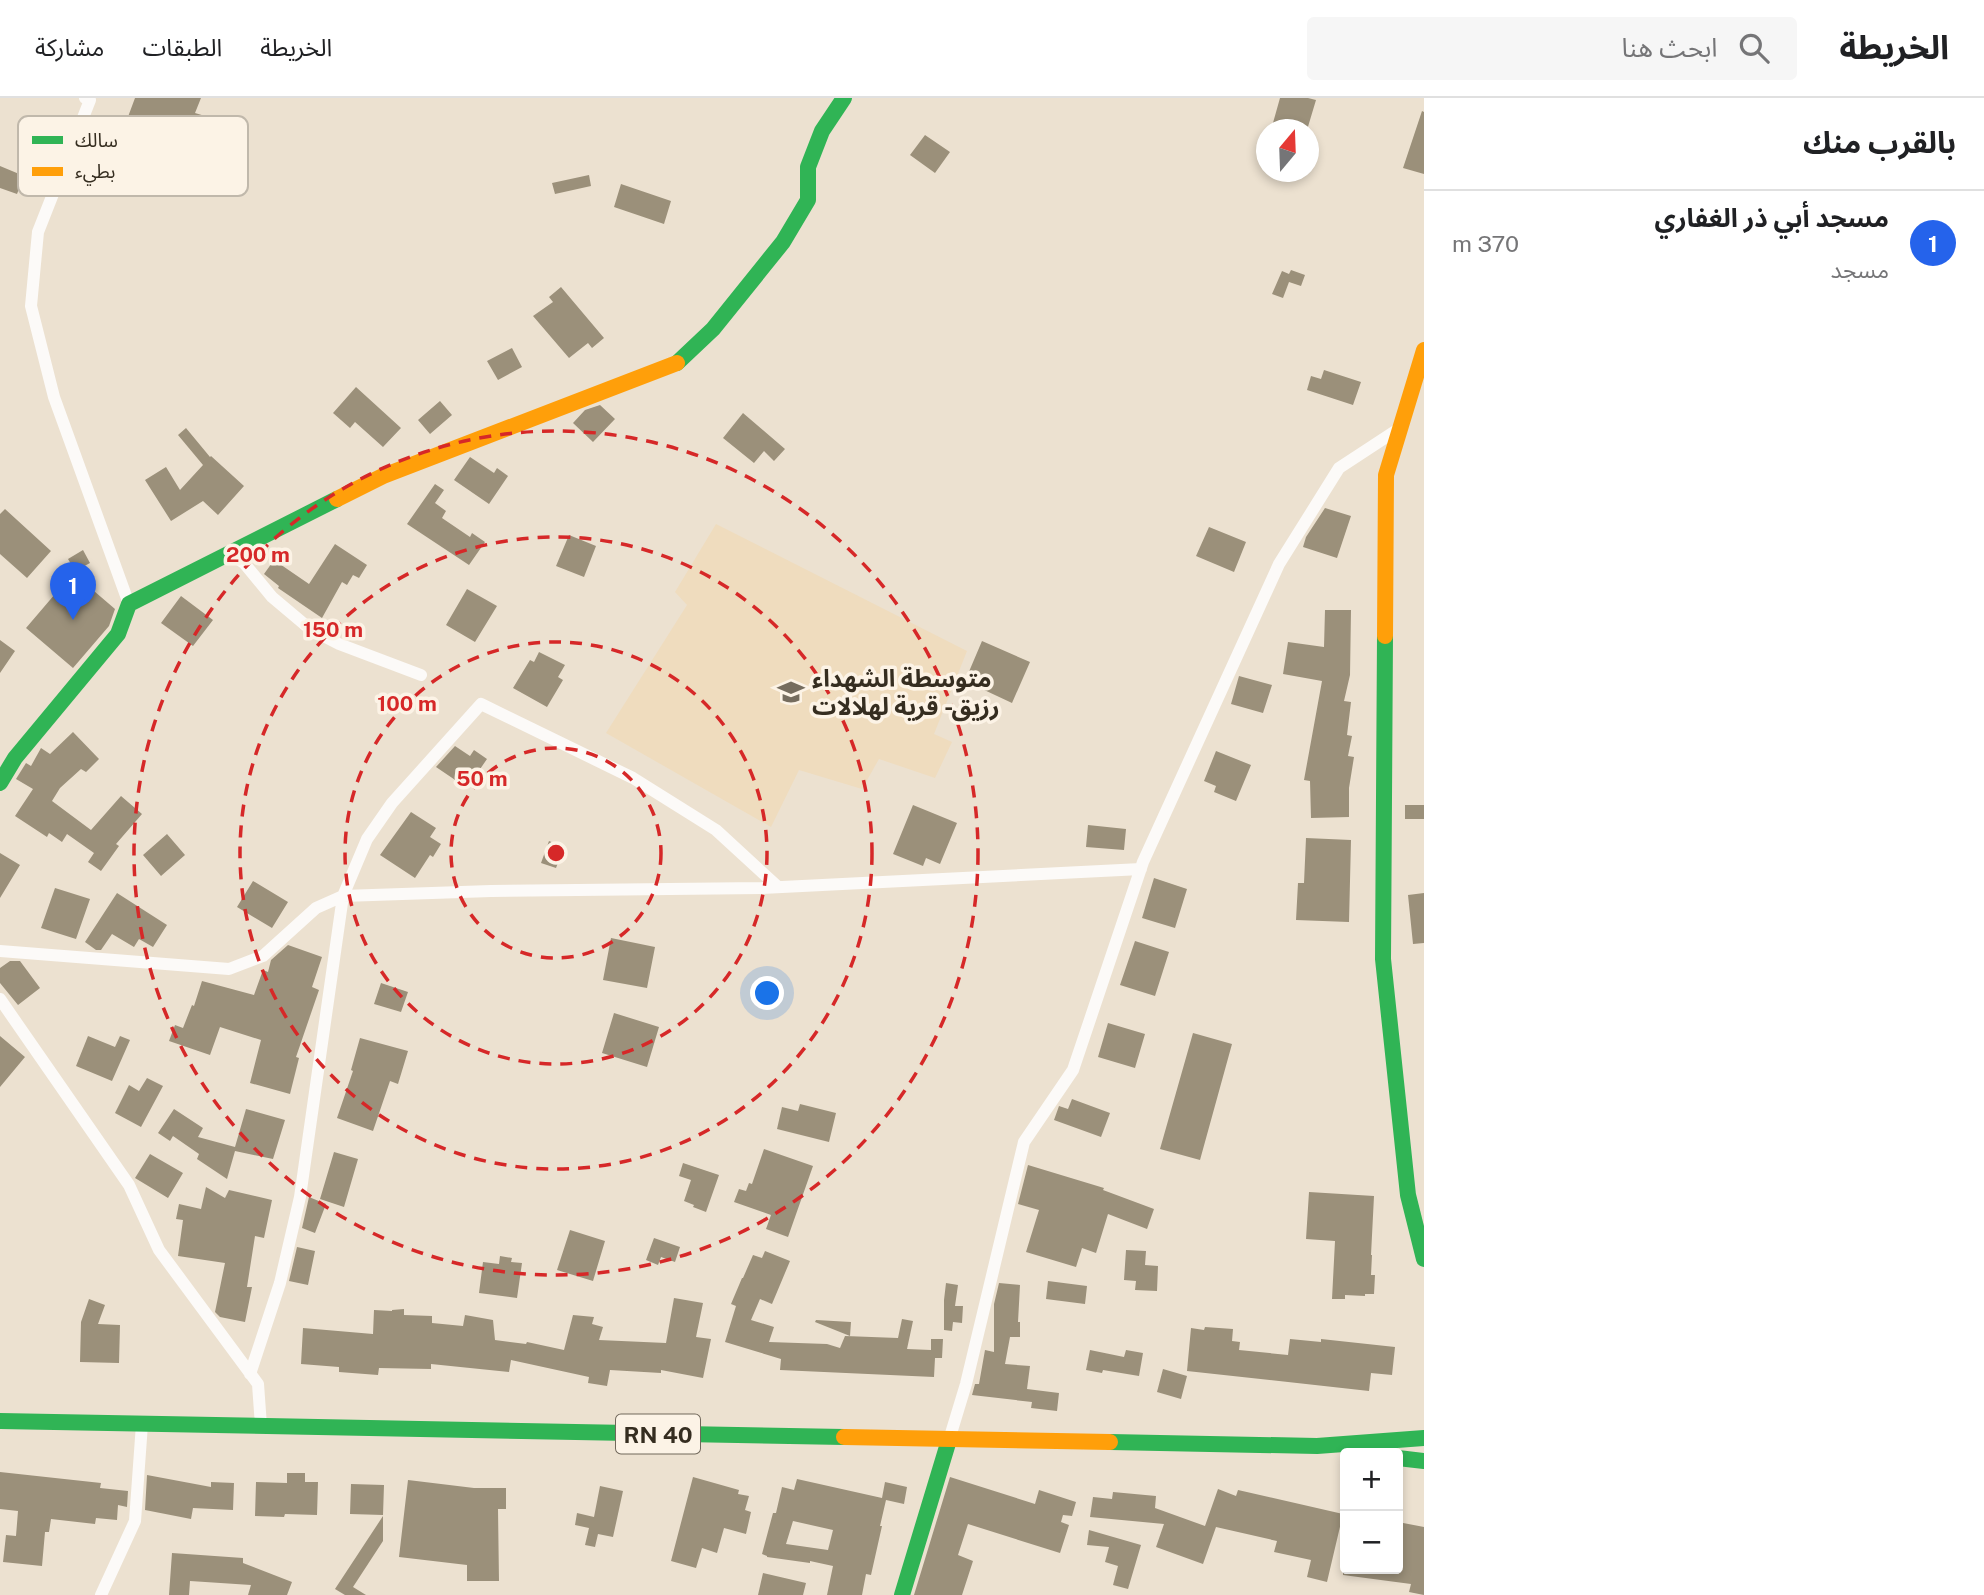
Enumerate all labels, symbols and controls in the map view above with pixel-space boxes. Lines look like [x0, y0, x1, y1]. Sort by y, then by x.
search box [1307, 17, 1797, 80]
text: الخريطة [1839, 28, 1949, 66]
icon: search [1735, 29, 1773, 67]
text: ابحث هنا [1622, 32, 1717, 63]
text: مشاركة [35, 33, 104, 61]
text: الطبقات [142, 33, 222, 61]
text: الخريطة [260, 33, 332, 61]
legend [18, 116, 248, 196]
north arrow [1256, 119, 1319, 182]
text: بالقرب منك [1803, 124, 1956, 160]
text: سالك [75, 129, 118, 151]
text: بطيء [75, 160, 115, 186]
text: مسجد أبي ذر الغفاري [1655, 202, 1889, 233]
text: 370 m [1452, 230, 1519, 257]
text: 1 [1928, 230, 1938, 257]
text: مسجد [1830, 256, 1889, 283]
text: 200 m [226, 542, 290, 567]
pin: 1 [50, 562, 96, 620]
text: 150 m [303, 617, 363, 642]
place label: متوسطة الشهداء رزيق- قرية لهلالات [812, 664, 1000, 722]
school or university icon: متوسطة الشهداء رزيق- قرية لهلالات [776, 677, 806, 707]
text: 100 m [377, 691, 437, 716]
text: 50 m [456, 766, 508, 791]
centre of rings [544, 841, 568, 865]
your location [750, 976, 784, 1010]
road number: RN 40 [616, 1414, 700, 1454]
map controls [1340, 1448, 1403, 1574]
button: + [1340, 1448, 1403, 1511]
button: − [1340, 1511, 1403, 1574]

